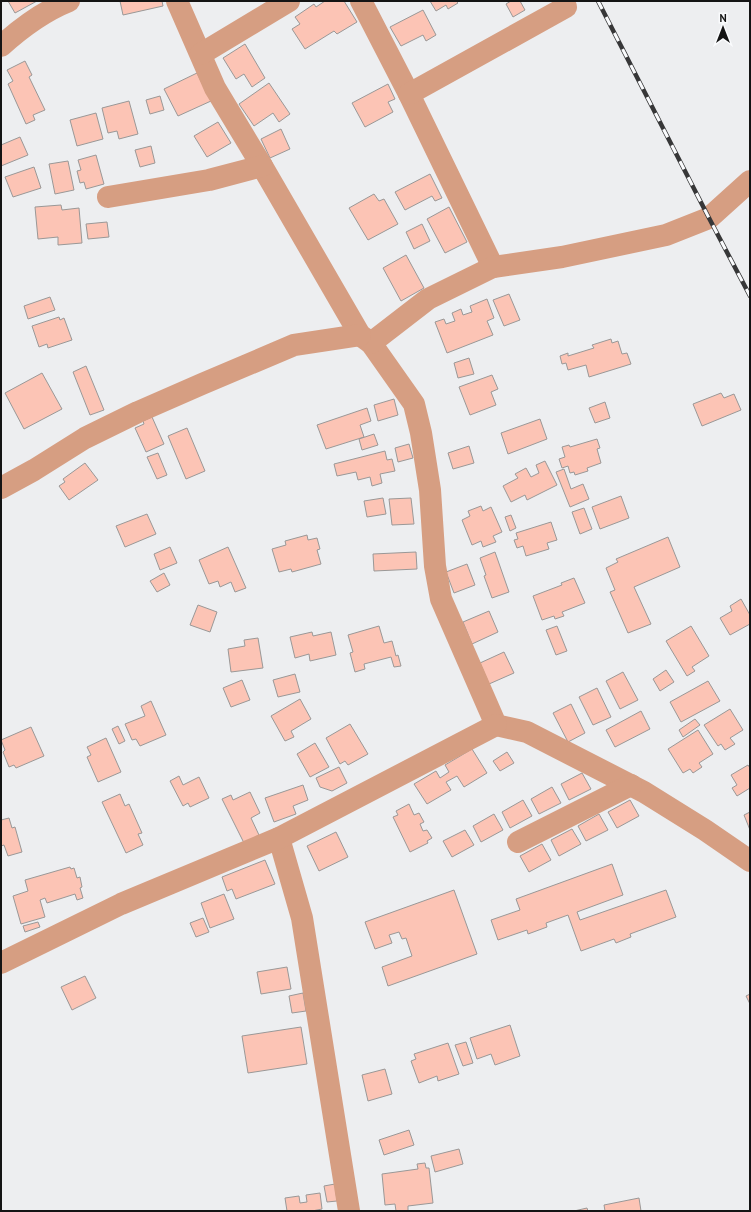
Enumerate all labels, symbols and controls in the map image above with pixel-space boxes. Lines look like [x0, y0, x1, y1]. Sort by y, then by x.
north arrow [703, 8, 743, 48]
text: N [719, 11, 727, 25]

